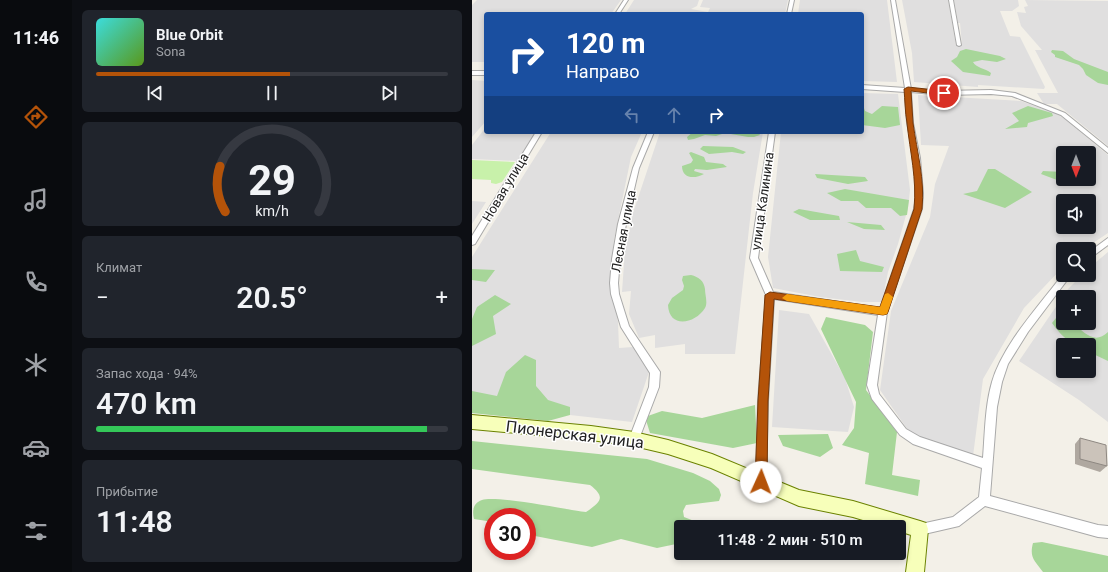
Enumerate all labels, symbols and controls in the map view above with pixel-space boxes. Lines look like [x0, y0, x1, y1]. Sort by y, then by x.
text: Blue Orbit [156, 26, 223, 44]
text: 11:46 [13, 27, 59, 48]
text: 120 m [566, 27, 645, 60]
icon: right [500, 28, 552, 80]
text: Sona [156, 44, 185, 59]
text: Направо [566, 61, 639, 82]
pin [927, 76, 961, 110]
icon: previous [144, 82, 166, 104]
icon: pause [261, 82, 283, 104]
icon: next [378, 82, 400, 104]
icon: arrive [933, 82, 955, 104]
icon: directions [22, 103, 50, 131]
icon: left [621, 104, 643, 126]
icon: ahead [663, 104, 685, 126]
icon: right [705, 104, 727, 126]
north arrow [1056, 146, 1096, 186]
map controls [1056, 146, 1096, 378]
street label: Новая улица [479, 150, 532, 224]
street label: улица Калинина [748, 151, 777, 251]
text: 29 [248, 156, 296, 205]
icon: music [22, 186, 50, 214]
street label: Лесная улица [608, 189, 639, 274]
button: sound [1056, 194, 1096, 234]
text: km/h [255, 203, 289, 219]
button: search [1056, 242, 1096, 282]
text: Климат [96, 260, 142, 275]
icon: phone [22, 268, 50, 296]
text: 20.5° [236, 280, 308, 315]
text: − [96, 285, 109, 310]
text: + [436, 285, 448, 310]
button: + [1056, 290, 1096, 330]
button: − [1056, 338, 1096, 378]
icon: climate [22, 351, 50, 379]
text: Запас хода · 94% [96, 366, 198, 381]
text: 470 km [96, 386, 197, 421]
street label: Пионерская улица [505, 417, 645, 452]
icon: car [22, 434, 50, 462]
position arrow [740, 461, 782, 503]
text: Прибытие [96, 484, 158, 499]
text: 11:48 [96, 504, 173, 539]
speed limit sign: 30 [484, 508, 536, 560]
icon: filters [22, 517, 50, 545]
text: 11:48 · 2 мин · 510 m [717, 531, 863, 549]

